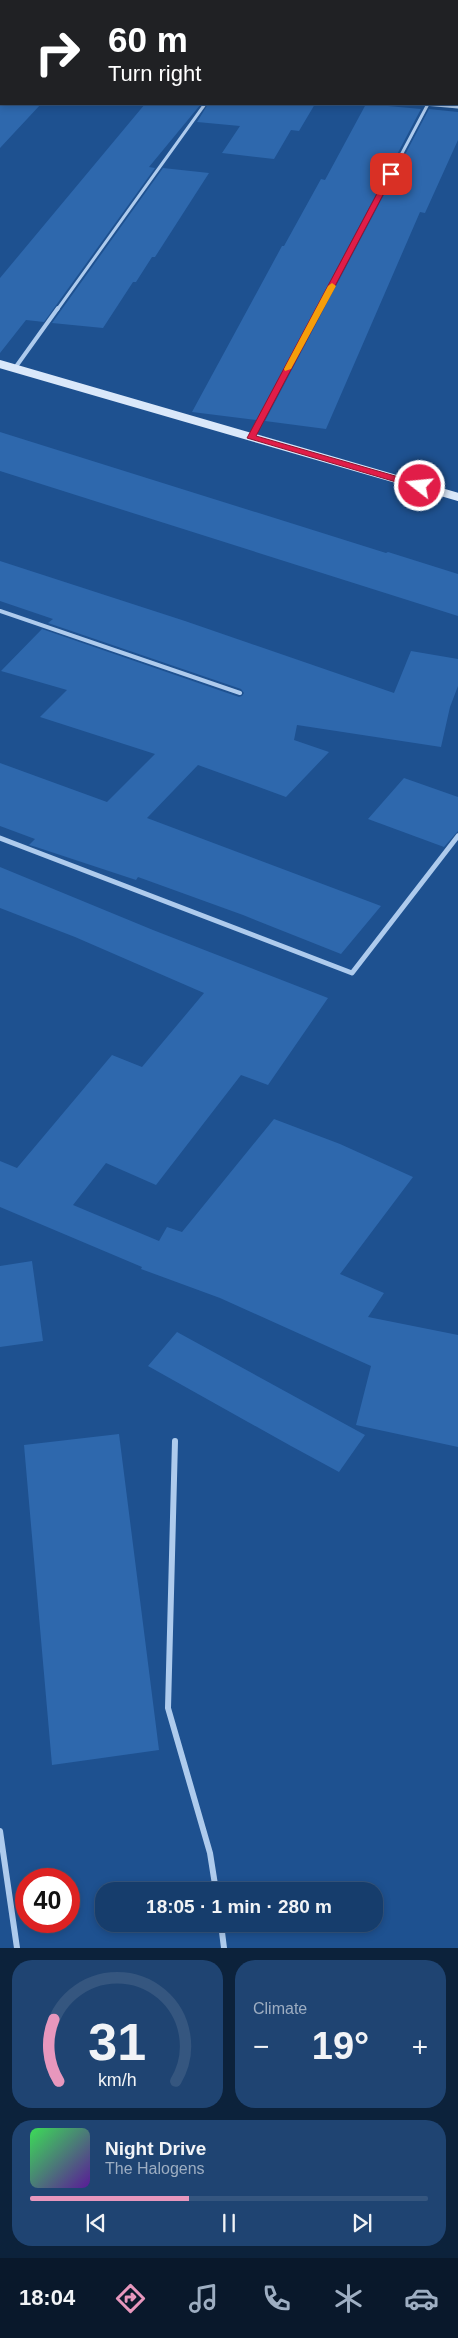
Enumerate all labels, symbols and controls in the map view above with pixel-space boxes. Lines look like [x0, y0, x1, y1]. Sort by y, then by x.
icon: right [25, 20, 90, 85]
text: 60 m [108, 20, 188, 59]
text: Turn right [108, 61, 201, 86]
pin [370, 153, 412, 195]
icon: arrive [377, 160, 405, 188]
position arrow [393, 459, 445, 511]
speed limit sign: 40 [15, 1868, 80, 1933]
text: 18:05 · 1 min · 280 m [146, 1896, 332, 1917]
text: Climate [253, 2000, 307, 2017]
text: 31 [89, 2013, 146, 2071]
text: 19° [312, 2025, 369, 2067]
text: − [253, 2031, 269, 2062]
text: + [412, 2031, 428, 2062]
text: km/h [98, 2070, 137, 2090]
text: Night Drive [105, 2138, 206, 2159]
text: The Halogens [105, 2160, 205, 2177]
icon: previous [82, 2209, 110, 2237]
icon: pause [215, 2209, 243, 2237]
icon: next [348, 2209, 376, 2237]
icon: directions [113, 2281, 148, 2316]
icon: music [186, 2281, 221, 2316]
icon: phone [259, 2281, 294, 2316]
icon: climate [331, 2281, 366, 2316]
icon: car [404, 2281, 439, 2316]
text: 18:04 [19, 2285, 75, 2310]

